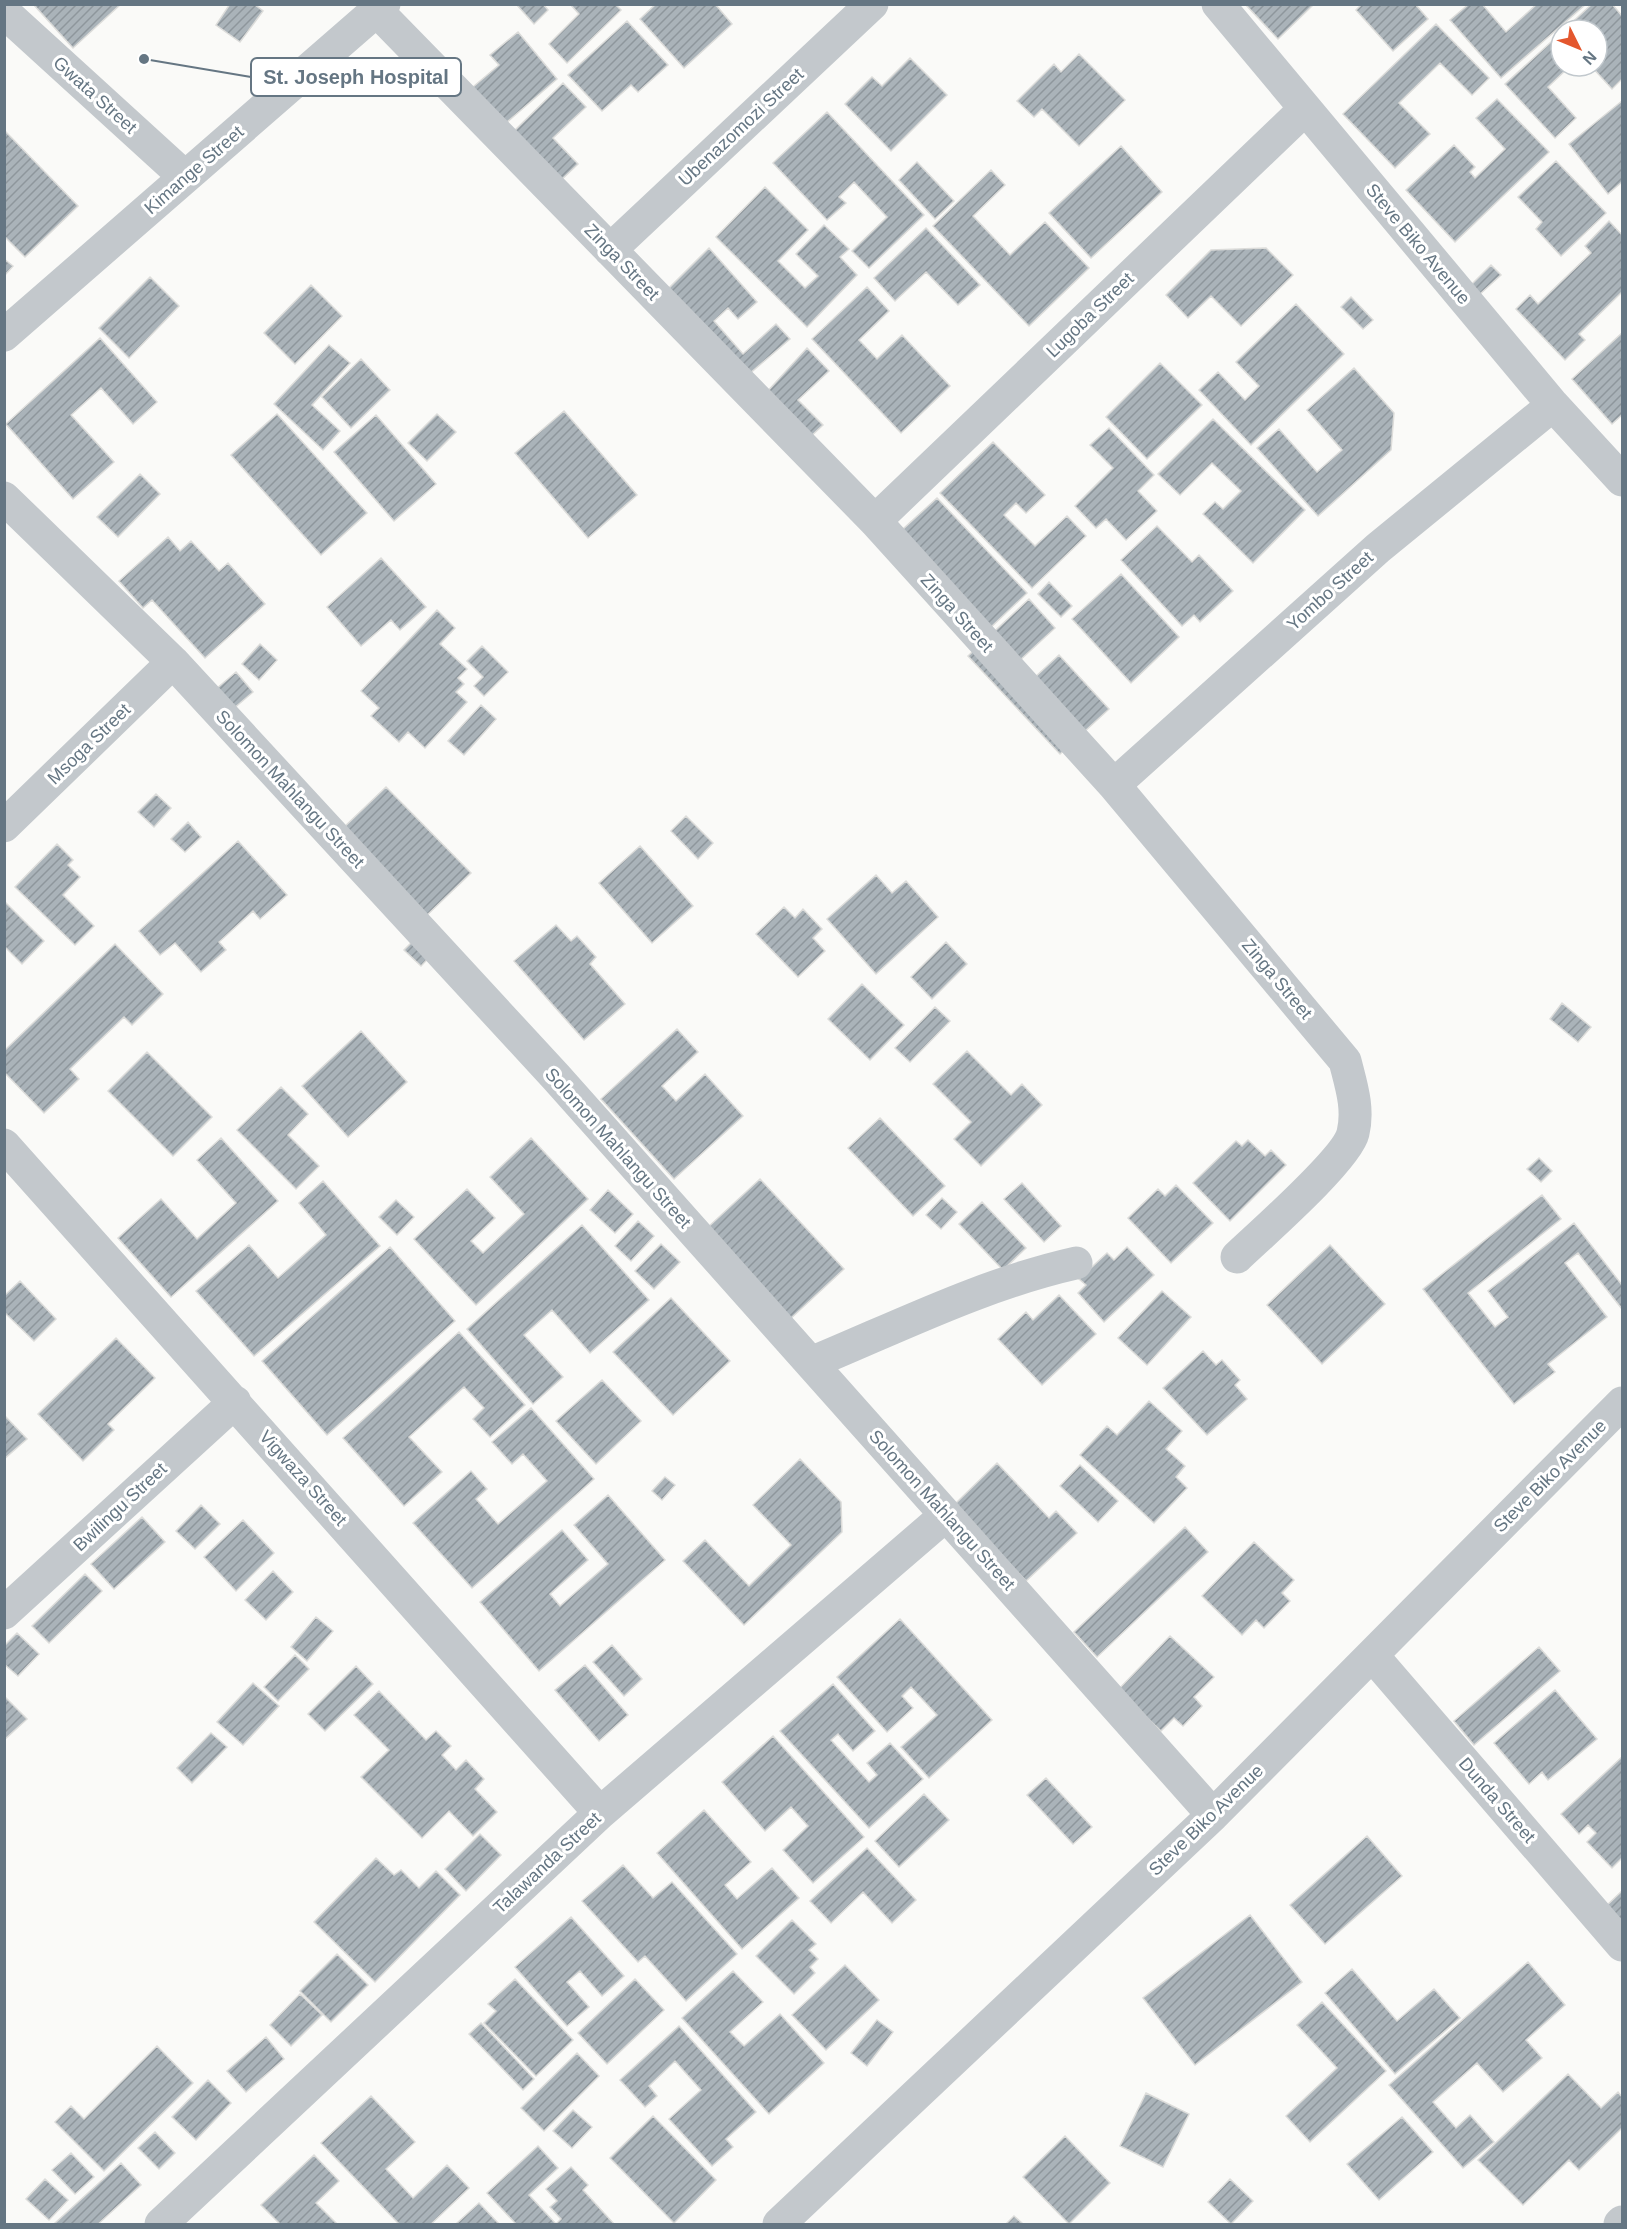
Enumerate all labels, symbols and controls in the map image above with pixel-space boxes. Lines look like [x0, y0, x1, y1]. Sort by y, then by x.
north arrow [1549, 18, 1609, 78]
text: N [1579, 48, 1600, 68]
street label: Gwata Street [49, 52, 141, 138]
callout: St. Joseph Hospital [251, 58, 461, 96]
street label: Ubenazomozi Street [675, 64, 807, 190]
text: St. Joseph Hospital [263, 66, 449, 88]
street label: Kimange Street [141, 122, 247, 218]
street label: Steve Biko Avenue [1362, 180, 1474, 308]
street label: Zinga Street [581, 220, 663, 304]
street label: Lugoba Street [1042, 269, 1138, 361]
street label: Yombo Street [1283, 547, 1377, 635]
street label: Zinga Street [917, 570, 997, 656]
street label: Msoga Street [44, 700, 134, 788]
street label: Solomon Mahlangu Street [212, 706, 368, 872]
street label: Zinga Street [1238, 935, 1316, 1023]
street label: Solomon Mahlangu Street [541, 1064, 695, 1232]
street label: Steve Biko Avenue [1490, 1416, 1610, 1536]
street label: Vigwaza Street [255, 1426, 351, 1530]
street label: Solomon Mahlangu Street [865, 1426, 1019, 1594]
street label: Bwilingu Street [69, 1459, 171, 1555]
street label: Dunda Street [1455, 1753, 1539, 1847]
street label: Steve Biko Avenue [1145, 1760, 1267, 1880]
street label: Talawanda Street [489, 1808, 605, 1918]

